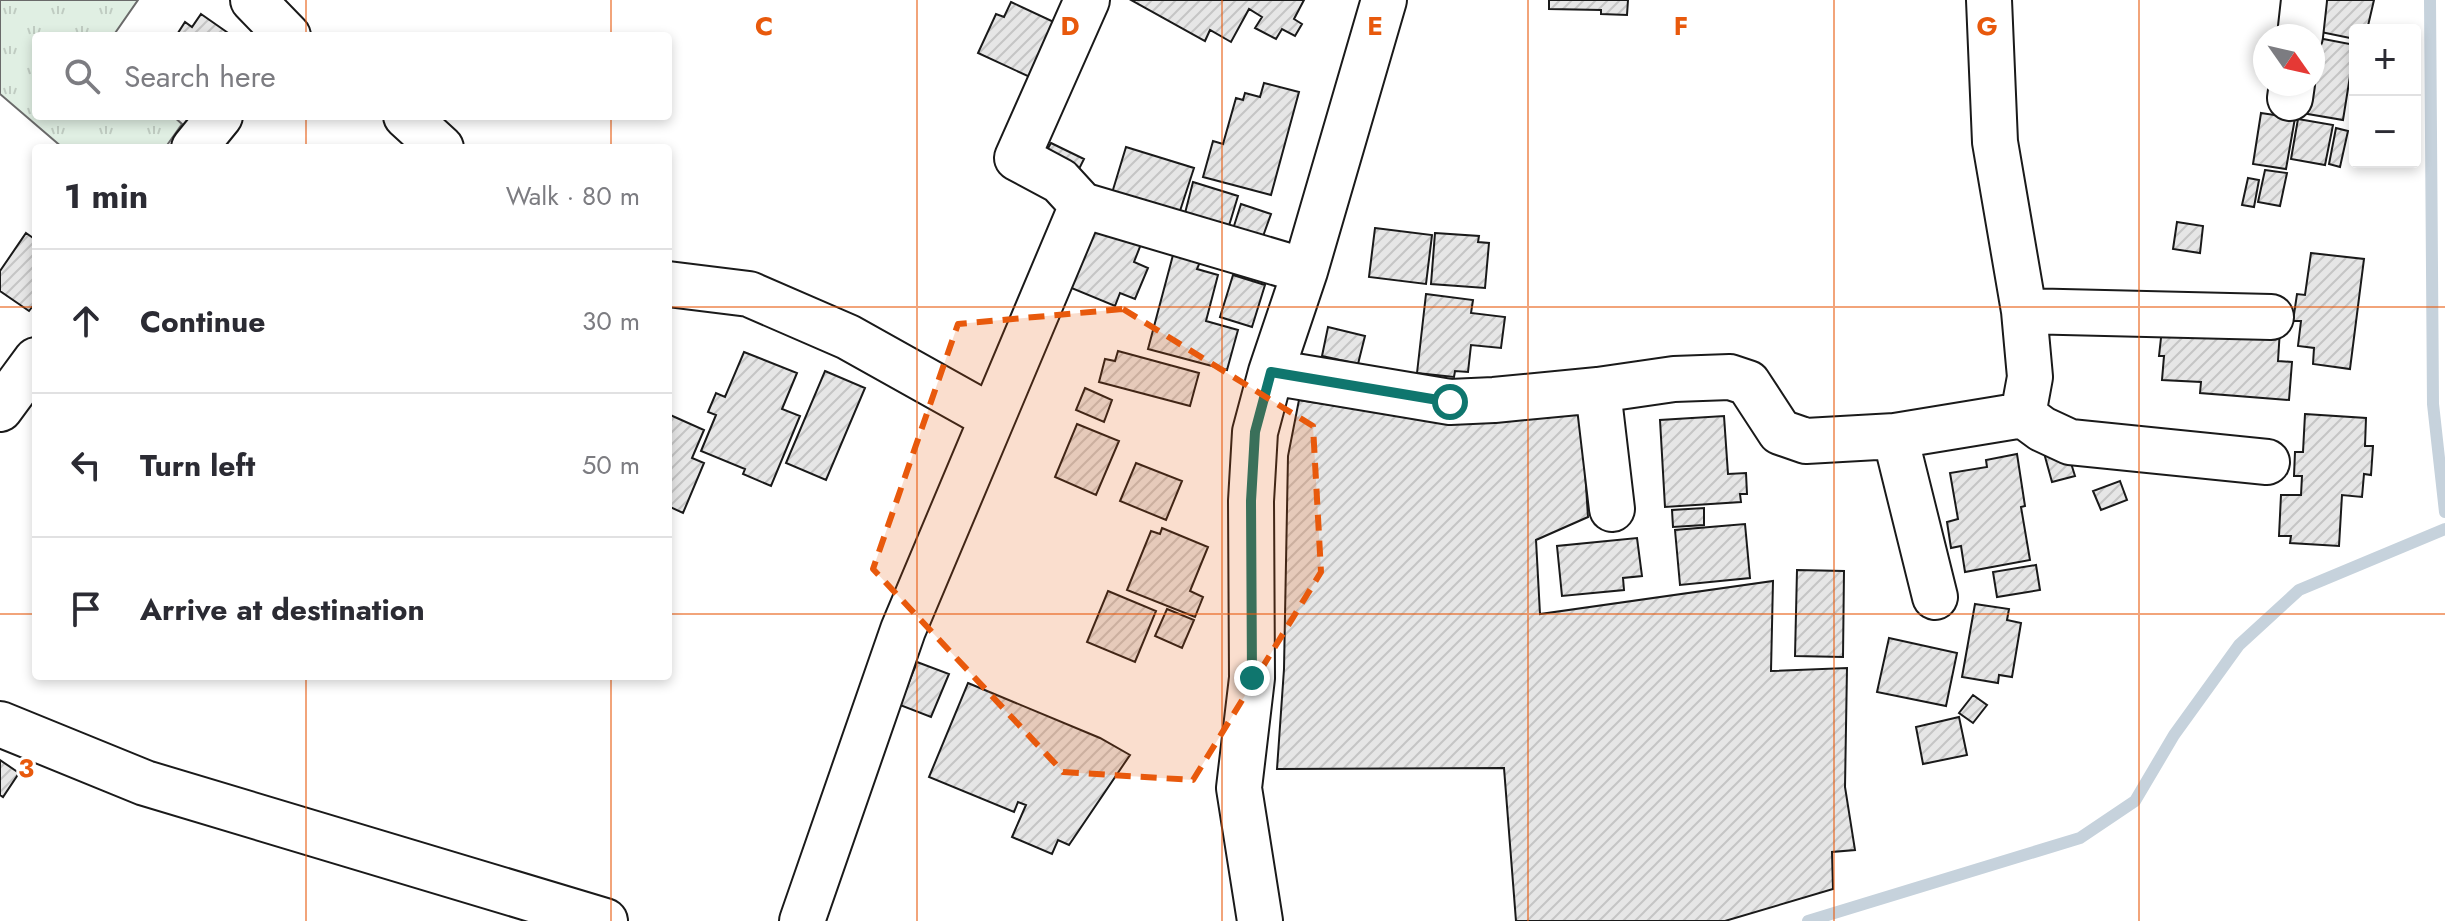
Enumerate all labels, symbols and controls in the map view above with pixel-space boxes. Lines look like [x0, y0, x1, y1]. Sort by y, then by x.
text: C [755, 7, 773, 45]
text: D [1060, 7, 1080, 45]
text: E [1367, 7, 1383, 45]
text: F [1674, 7, 1688, 45]
text: G [1976, 7, 1998, 45]
north arrow [2253, 24, 2325, 96]
map controls [2349, 24, 2421, 168]
button: + [2349, 24, 2421, 96]
search box [32, 32, 672, 120]
icon: search [60, 54, 104, 98]
text: Search here [124, 55, 276, 98]
button: − [2349, 96, 2421, 168]
text: 1 min [64, 172, 148, 221]
text: Walk · 80 m [506, 177, 640, 215]
icon: ahead [64, 299, 108, 343]
text: Continue [140, 300, 266, 343]
text: 30 m [582, 302, 640, 340]
route start [1432, 384, 1468, 420]
icon: left [64, 443, 108, 487]
text: Turn left [140, 444, 255, 487]
text: 50 m [582, 446, 640, 484]
icon: arrive [64, 587, 108, 631]
text: Arrive at destination [140, 588, 425, 631]
route end [1234, 660, 1270, 696]
text: 3 [18, 749, 34, 787]

